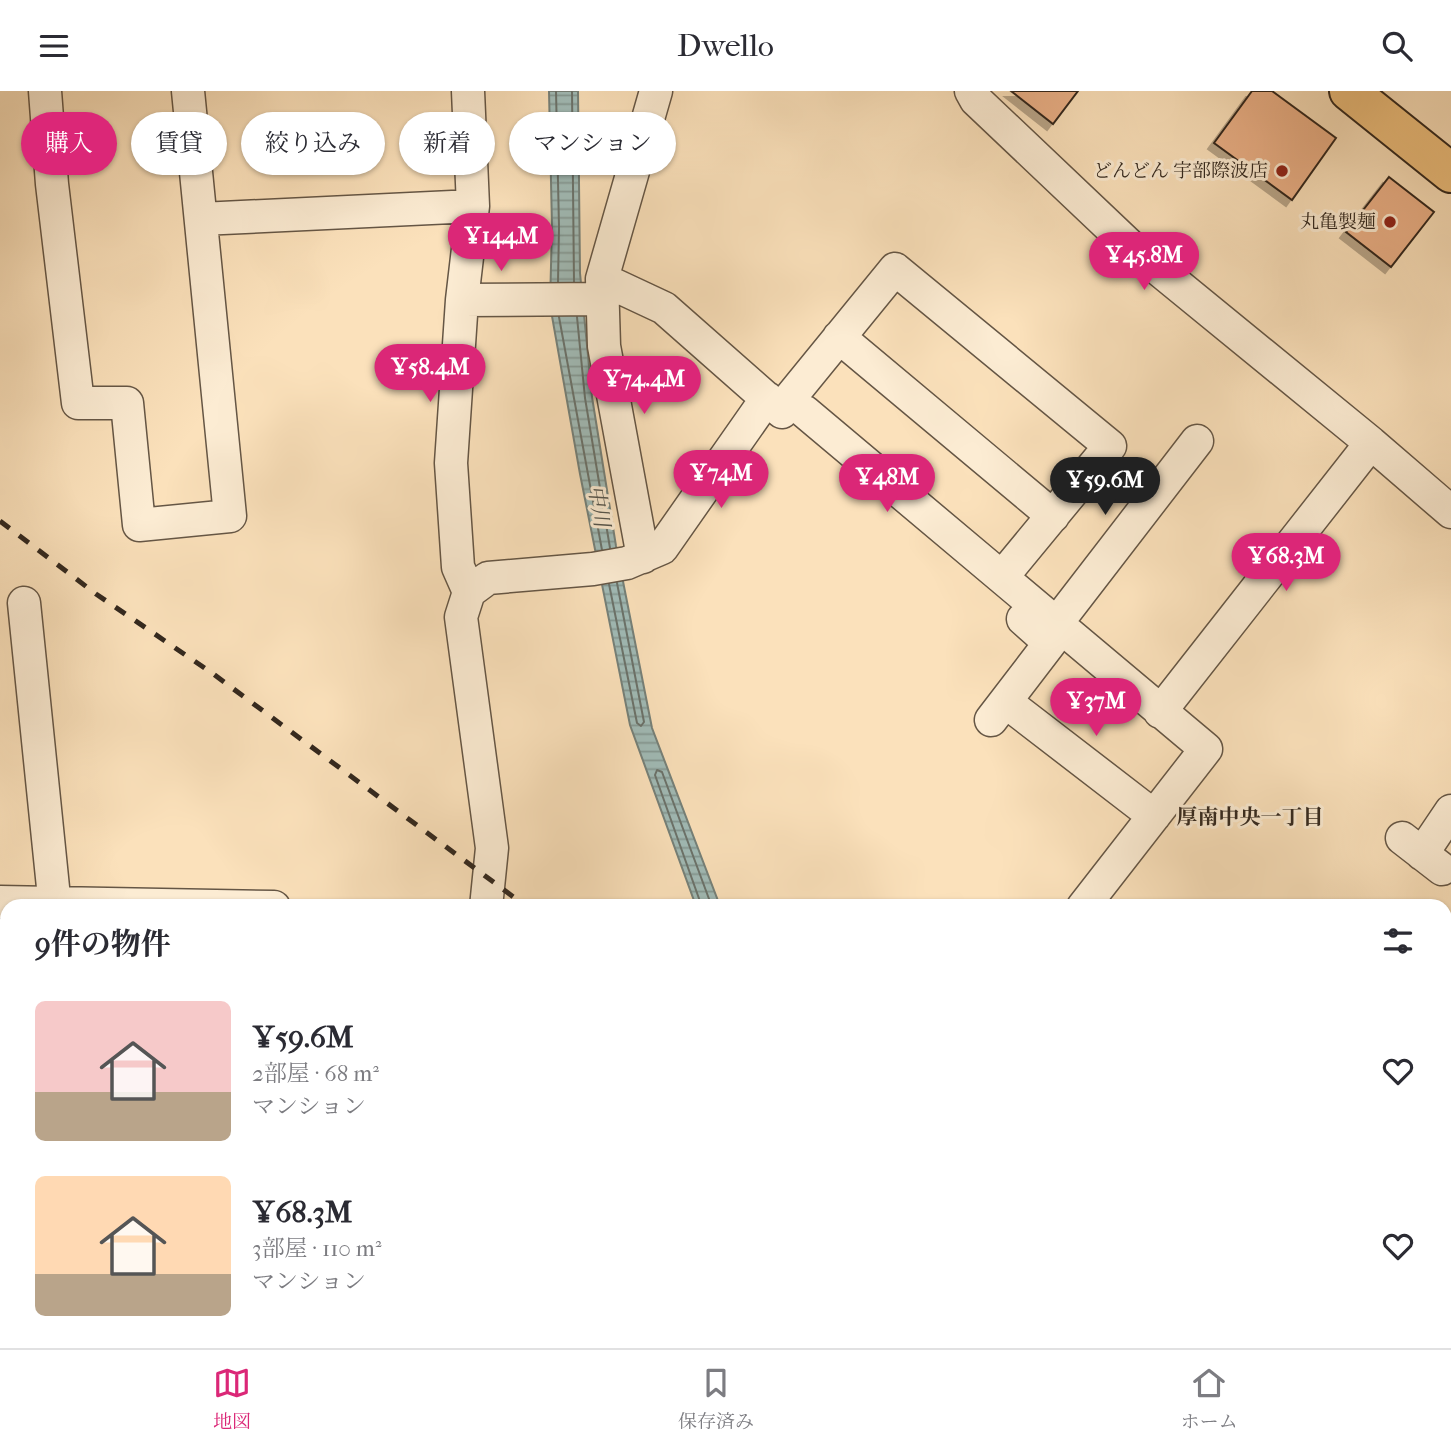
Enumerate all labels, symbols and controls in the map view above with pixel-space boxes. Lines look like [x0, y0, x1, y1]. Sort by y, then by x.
icon: menu [35, 27, 73, 65]
text: Dwello [677, 27, 774, 64]
icon: search [1378, 27, 1416, 65]
chip: 購入 [21, 112, 117, 175]
chip: 賃貸 [131, 112, 227, 175]
chip: 絞り込み [241, 112, 385, 175]
chip: 新着 [399, 112, 495, 175]
chip: マンション [509, 112, 676, 175]
place label: どんどん 宇部際波店 [1093, 160, 1268, 182]
marker: どんどん 宇部際波店 [1274, 163, 1290, 179]
place label: 丸亀製麺 [1300, 211, 1376, 233]
pin: ¥144M [452, 213, 550, 273]
marker: 丸亀製麺 [1382, 214, 1398, 230]
text: ¥144M [464, 222, 538, 249]
pin: ¥45.8M [1087, 233, 1201, 292]
text: ¥45.8M [1105, 241, 1183, 268]
pin: ¥58.4M [373, 345, 487, 404]
text: ¥58.4M [390, 353, 470, 380]
pin: ¥74.4M [587, 357, 701, 416]
text: ¥74.4M [603, 365, 685, 392]
pin: ¥74M [680, 451, 762, 510]
pin: ¥48M [846, 455, 928, 514]
pin: ¥59.6M [1048, 457, 1162, 517]
text: ¥74M [690, 459, 752, 486]
text: ¥48M [855, 463, 919, 490]
text: ¥59.6M [1066, 466, 1144, 493]
water label: 中川 [584, 483, 615, 531]
pin: ¥68.3M [1229, 533, 1343, 593]
text: ¥68.3M [1248, 542, 1324, 569]
pin: ¥37M [1055, 679, 1137, 738]
text: ¥37M [1066, 687, 1126, 714]
district label: 厚南中央一丁目 [1177, 805, 1324, 829]
icon: filters [1379, 922, 1417, 960]
text: 9件の物件 [35, 927, 171, 962]
text: ¥59.6M [252, 1020, 353, 1055]
icon: home [91, 1029, 175, 1113]
icon: heart [1379, 1052, 1417, 1090]
text: 2部屋 · 68 m² [252, 1060, 379, 1087]
text: マンション [252, 1093, 366, 1120]
text: ¥68.3M [252, 1195, 352, 1230]
icon: home [91, 1204, 175, 1288]
icon: heart [1379, 1227, 1417, 1265]
text: 3部屋 · 110 m² [252, 1235, 381, 1262]
text: マンション [252, 1268, 366, 1295]
tab: 地図 [213, 1364, 251, 1433]
tab: 保存済み [678, 1364, 754, 1433]
tab: ホーム [1181, 1364, 1238, 1433]

